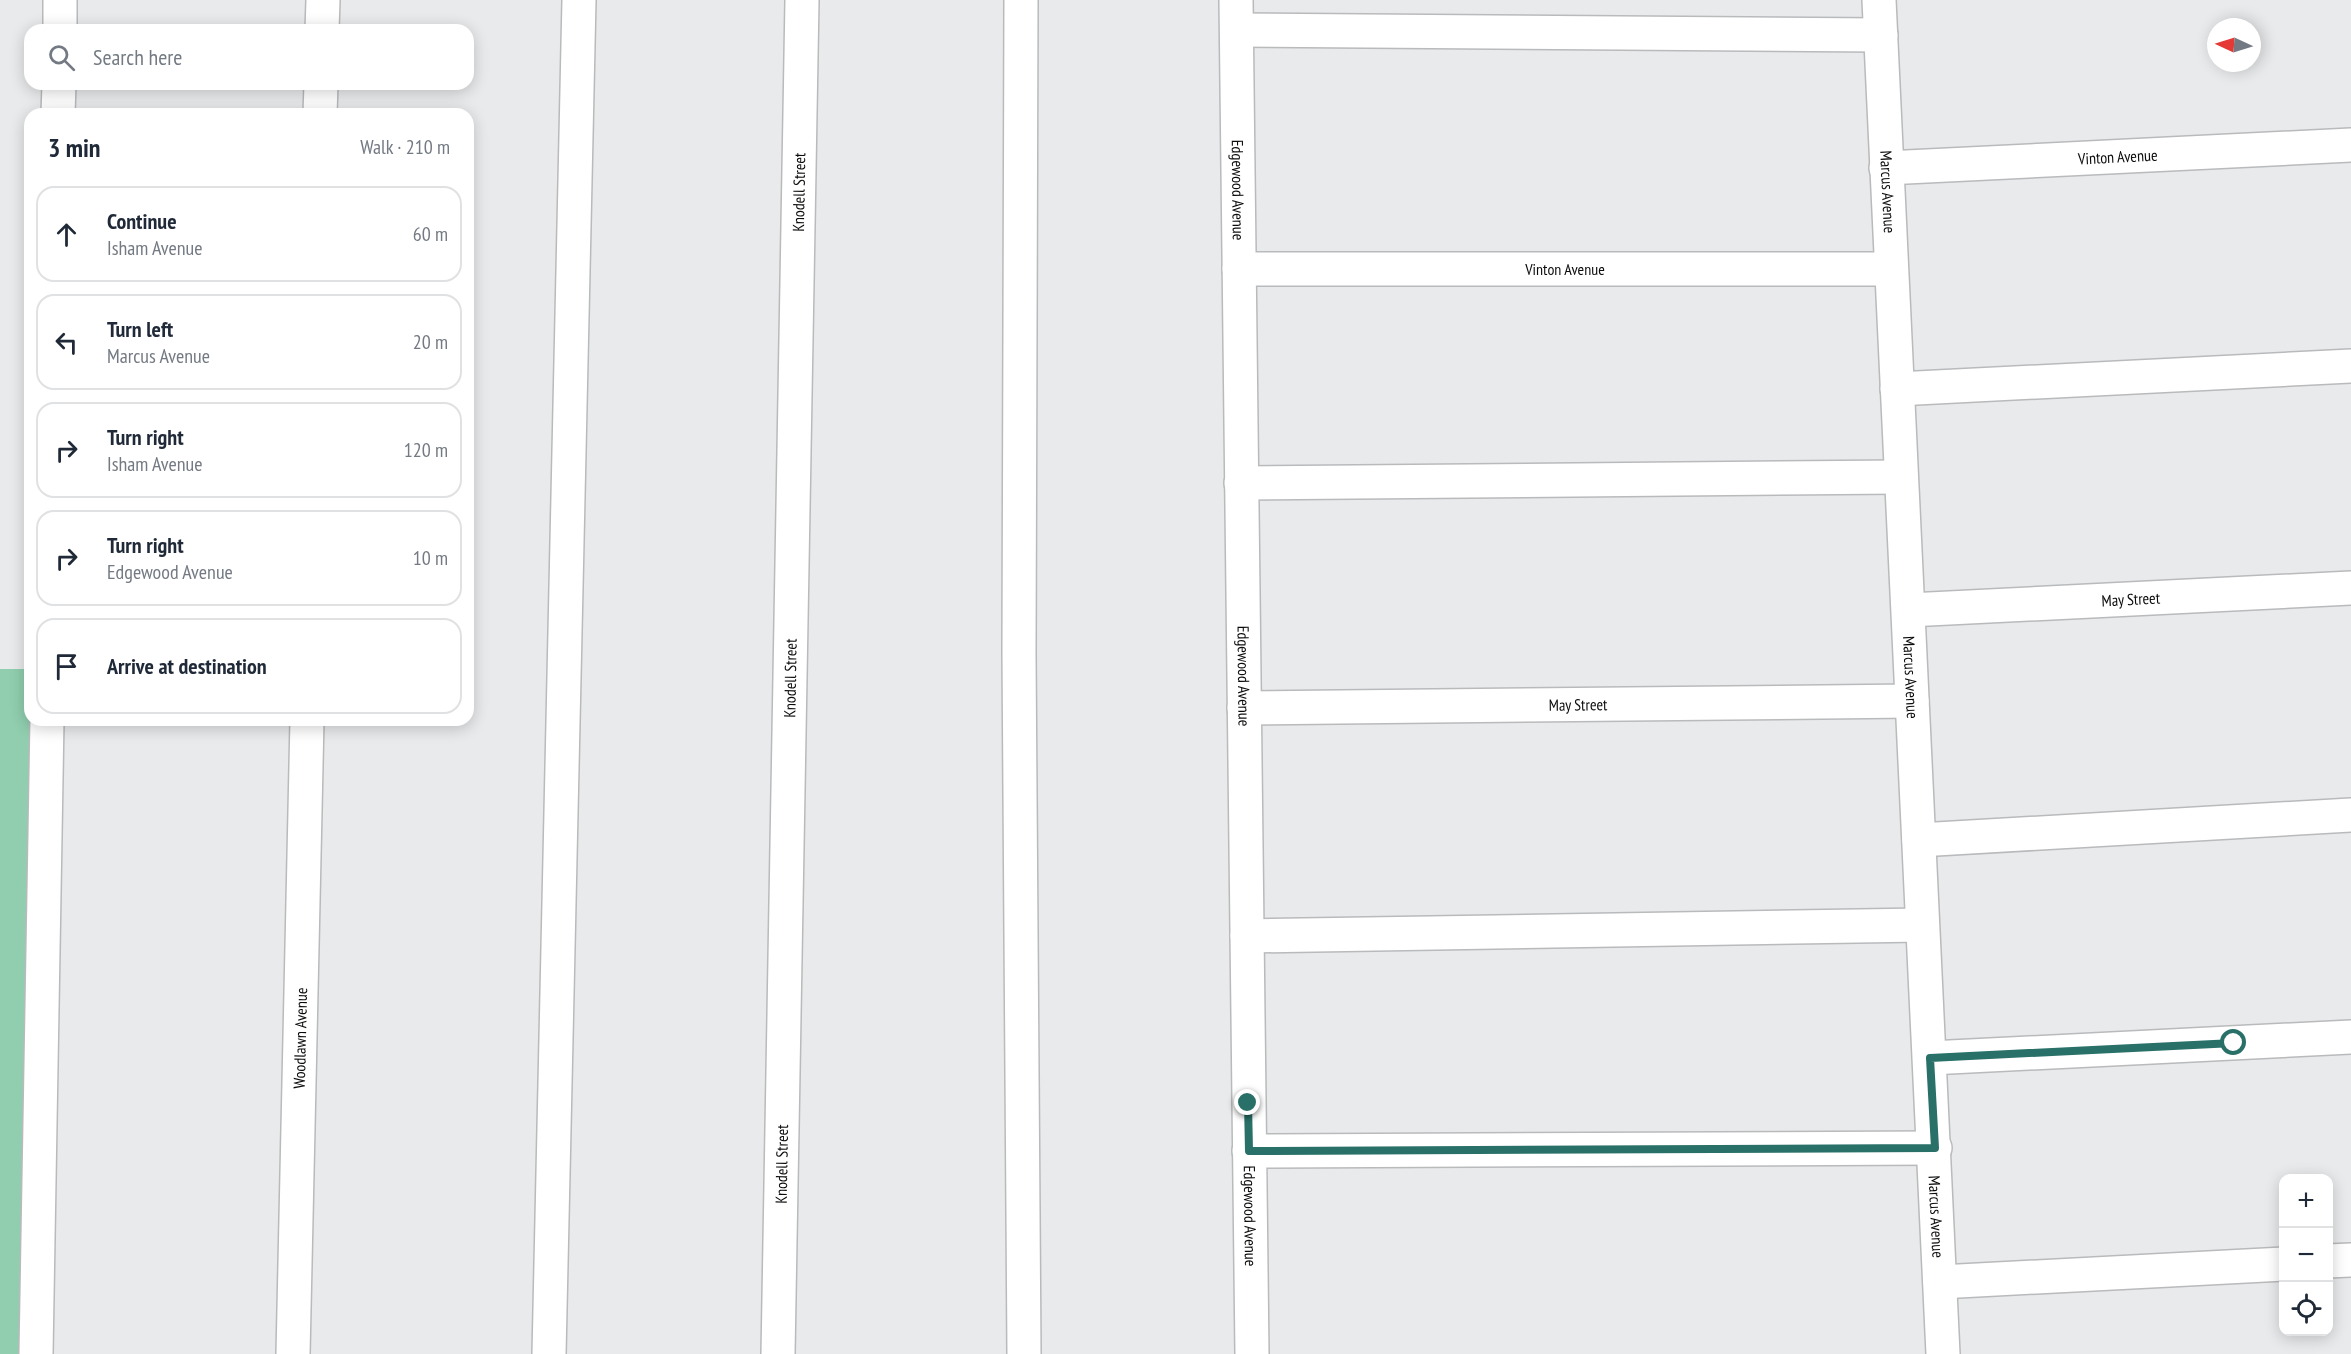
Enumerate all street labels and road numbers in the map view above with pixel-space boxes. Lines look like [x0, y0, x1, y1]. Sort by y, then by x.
street label: Edgewood Avenue [1228, 139, 1249, 240]
street label: Vinton Avenue [2076, 145, 2158, 169]
street label: Marcus Avenue [1876, 150, 1900, 233]
street label: Knodell Street [788, 152, 809, 232]
street label: Vinton Avenue [1524, 259, 1605, 279]
street label: May Street [2101, 587, 2161, 610]
street label: Edgewood Avenue [1233, 625, 1255, 726]
street label: Marcus Avenue [1899, 636, 1923, 719]
street label: Knodell Street [779, 638, 801, 718]
street label: May Street [1549, 694, 1608, 715]
street label: Woodlawn Avenue [289, 987, 311, 1089]
street label: Knodell Street [771, 1124, 792, 1204]
street label: Edgewood Avenue [1240, 1165, 1261, 1266]
street label: Marcus Avenue [1925, 1175, 1948, 1258]

